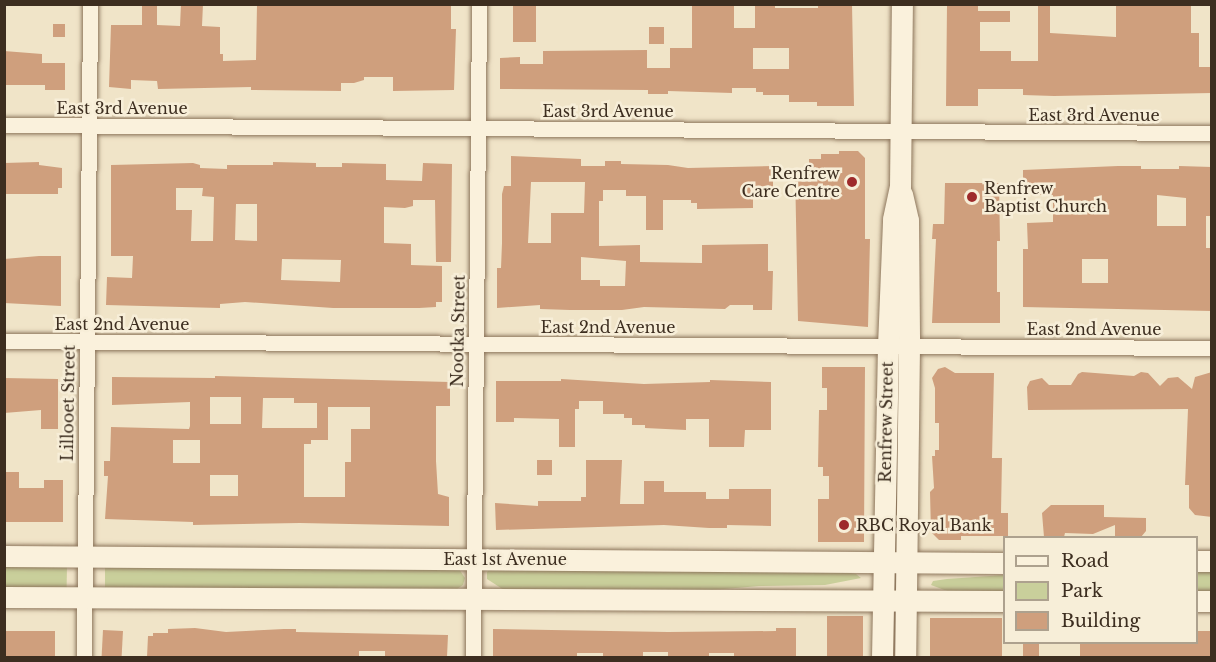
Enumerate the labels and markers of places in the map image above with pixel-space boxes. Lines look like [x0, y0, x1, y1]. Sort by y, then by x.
place label: Renfrew Care Centre [741, 163, 840, 201]
marker: Renfrew Care Centre [845, 175, 859, 189]
place label: Renfrew Baptist Church [984, 178, 1107, 216]
marker: Renfrew Baptist Church [965, 190, 979, 204]
place label: RBC Royal Bank [856, 515, 992, 535]
marker: RBC Royal Bank [837, 518, 851, 532]

